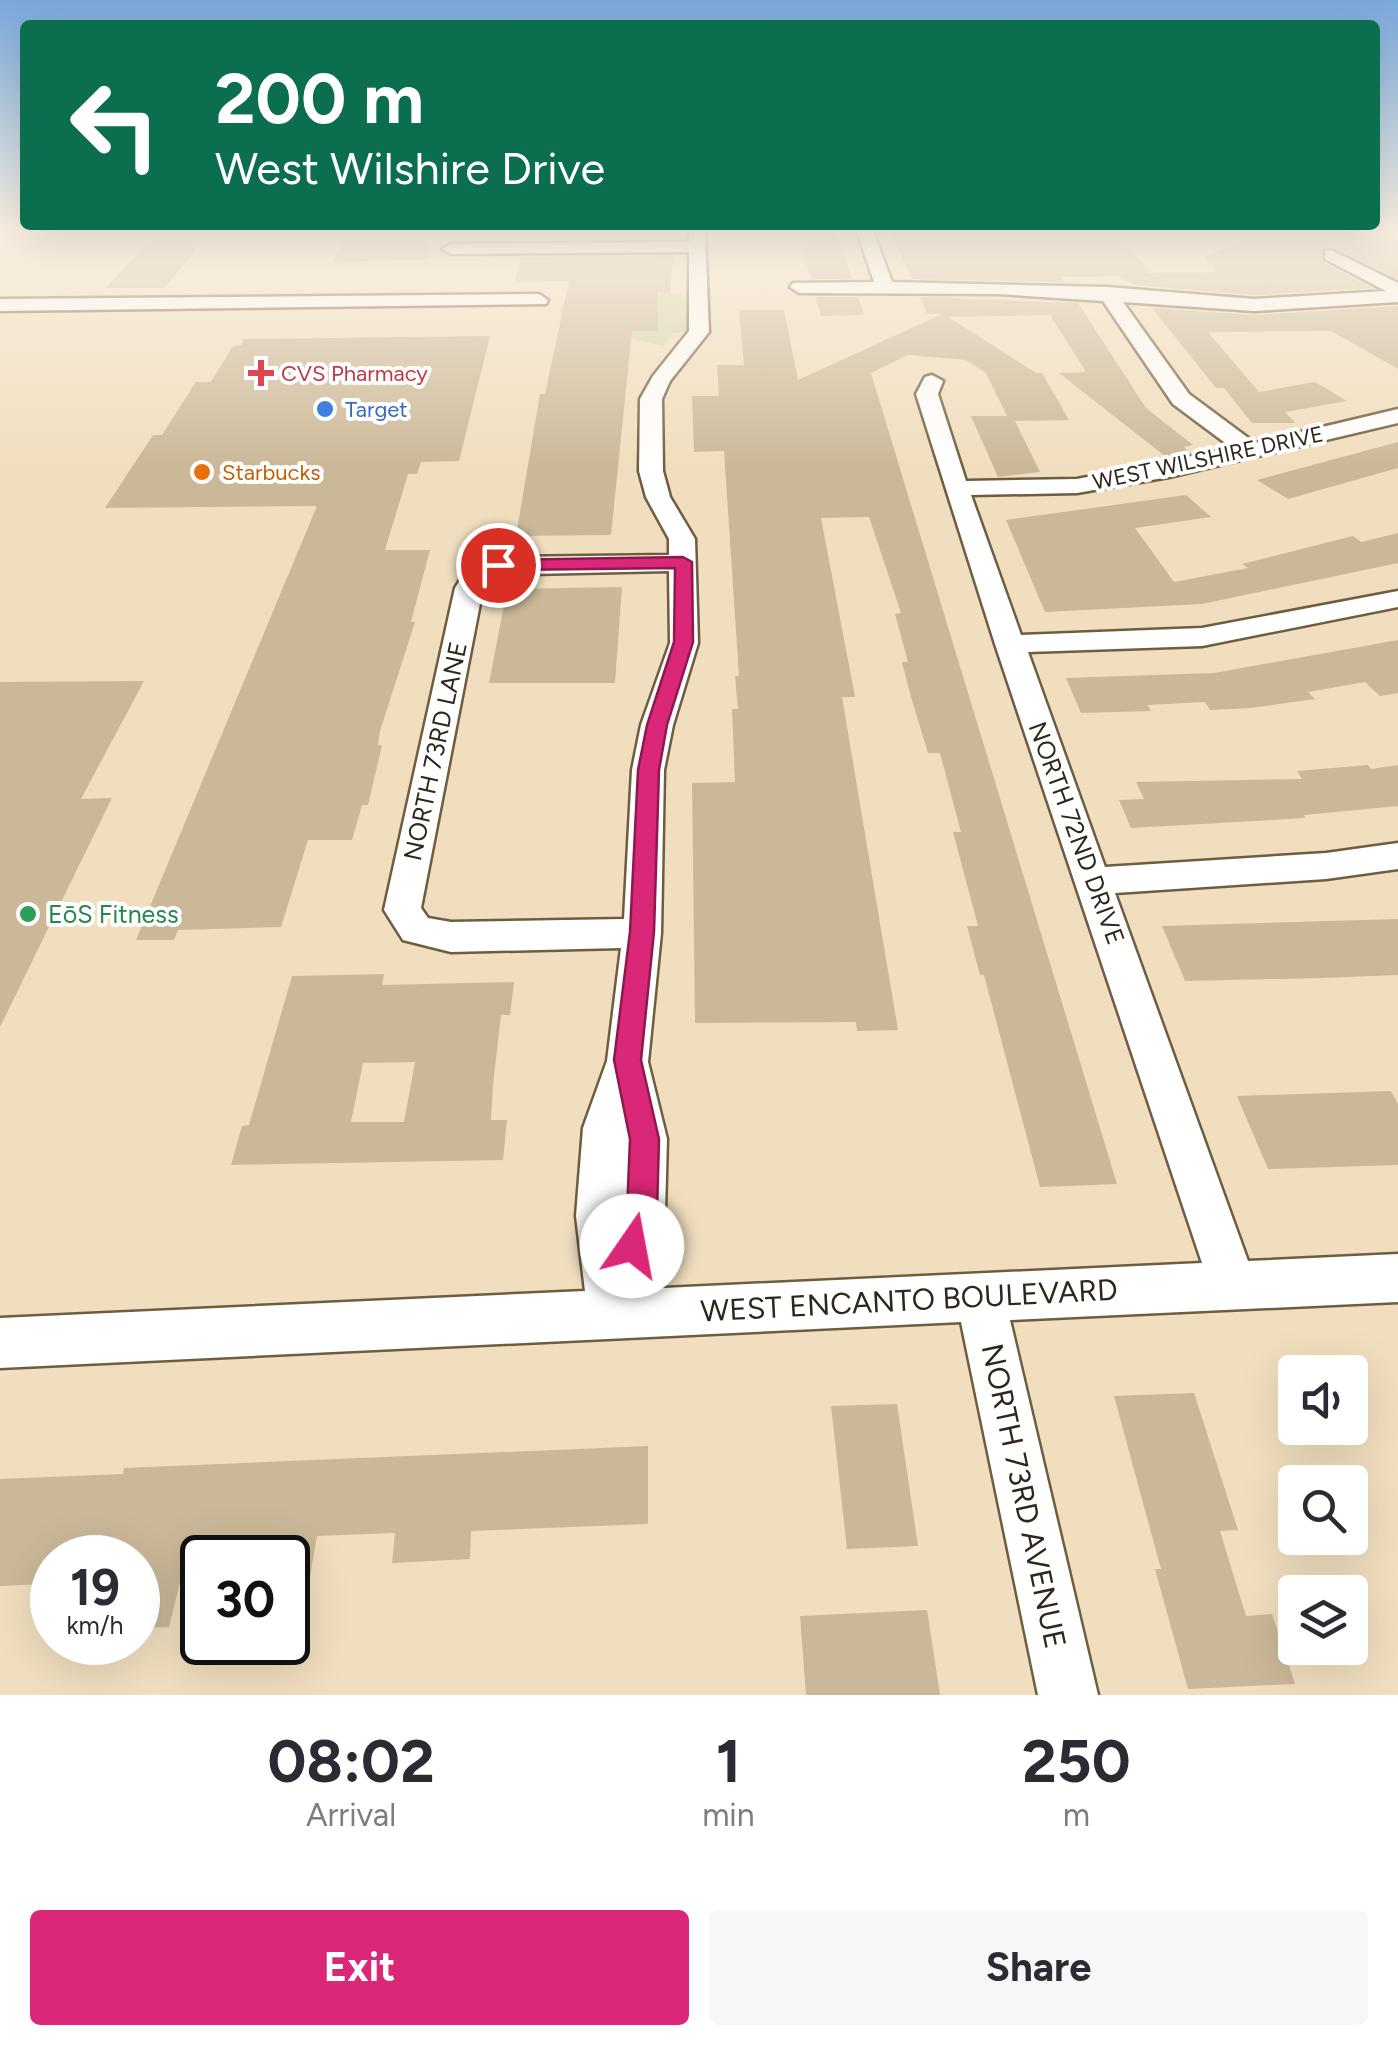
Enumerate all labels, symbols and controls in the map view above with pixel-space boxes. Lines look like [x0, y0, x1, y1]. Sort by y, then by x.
text: 200 m [215, 56, 424, 141]
icon: left [50, 60, 180, 190]
text: West Wilshire Drive [215, 141, 605, 195]
place label: CVS Pharmacy [281, 360, 428, 387]
marker: CVS Pharmacy [250, 362, 272, 384]
place label: Target [345, 396, 408, 423]
marker: Target [314, 398, 336, 420]
street label: WEST WILSHIRE DRIVE [1090, 420, 1326, 496]
place label: Starbucks [222, 459, 320, 486]
marker: Starbucks [191, 461, 213, 483]
pin [456, 523, 541, 608]
icon: arrive [471, 538, 526, 593]
street label: NORTH 73RD LANE [397, 639, 473, 863]
street label: NORTH 72ND DRIVE [1023, 717, 1131, 949]
place label: EōS Fitness [48, 899, 179, 929]
marker: EōS Fitness [17, 903, 39, 925]
position arrow [580, 1194, 684, 1298]
street label: WEST ENCANTO BOULEVARD [699, 1271, 1119, 1329]
street label: NORTH 73RD AVENUE [974, 1340, 1074, 1652]
map controls [1278, 1355, 1368, 1665]
button: sound [1278, 1355, 1368, 1445]
button: search [1278, 1465, 1368, 1555]
speed limit sign: 30 [180, 1535, 310, 1665]
text: 19 [70, 1557, 120, 1618]
button: layers [1278, 1575, 1368, 1665]
text: km/h [66, 1610, 124, 1640]
text: 08:02 [267, 1725, 435, 1797]
text: 1 [716, 1725, 741, 1797]
text: 250 [1022, 1725, 1131, 1797]
text: Arrival [306, 1796, 396, 1834]
text: min [702, 1796, 755, 1834]
text: m [1063, 1796, 1090, 1834]
button: Exit [30, 1910, 689, 2025]
button: Share [709, 1910, 1368, 2025]

